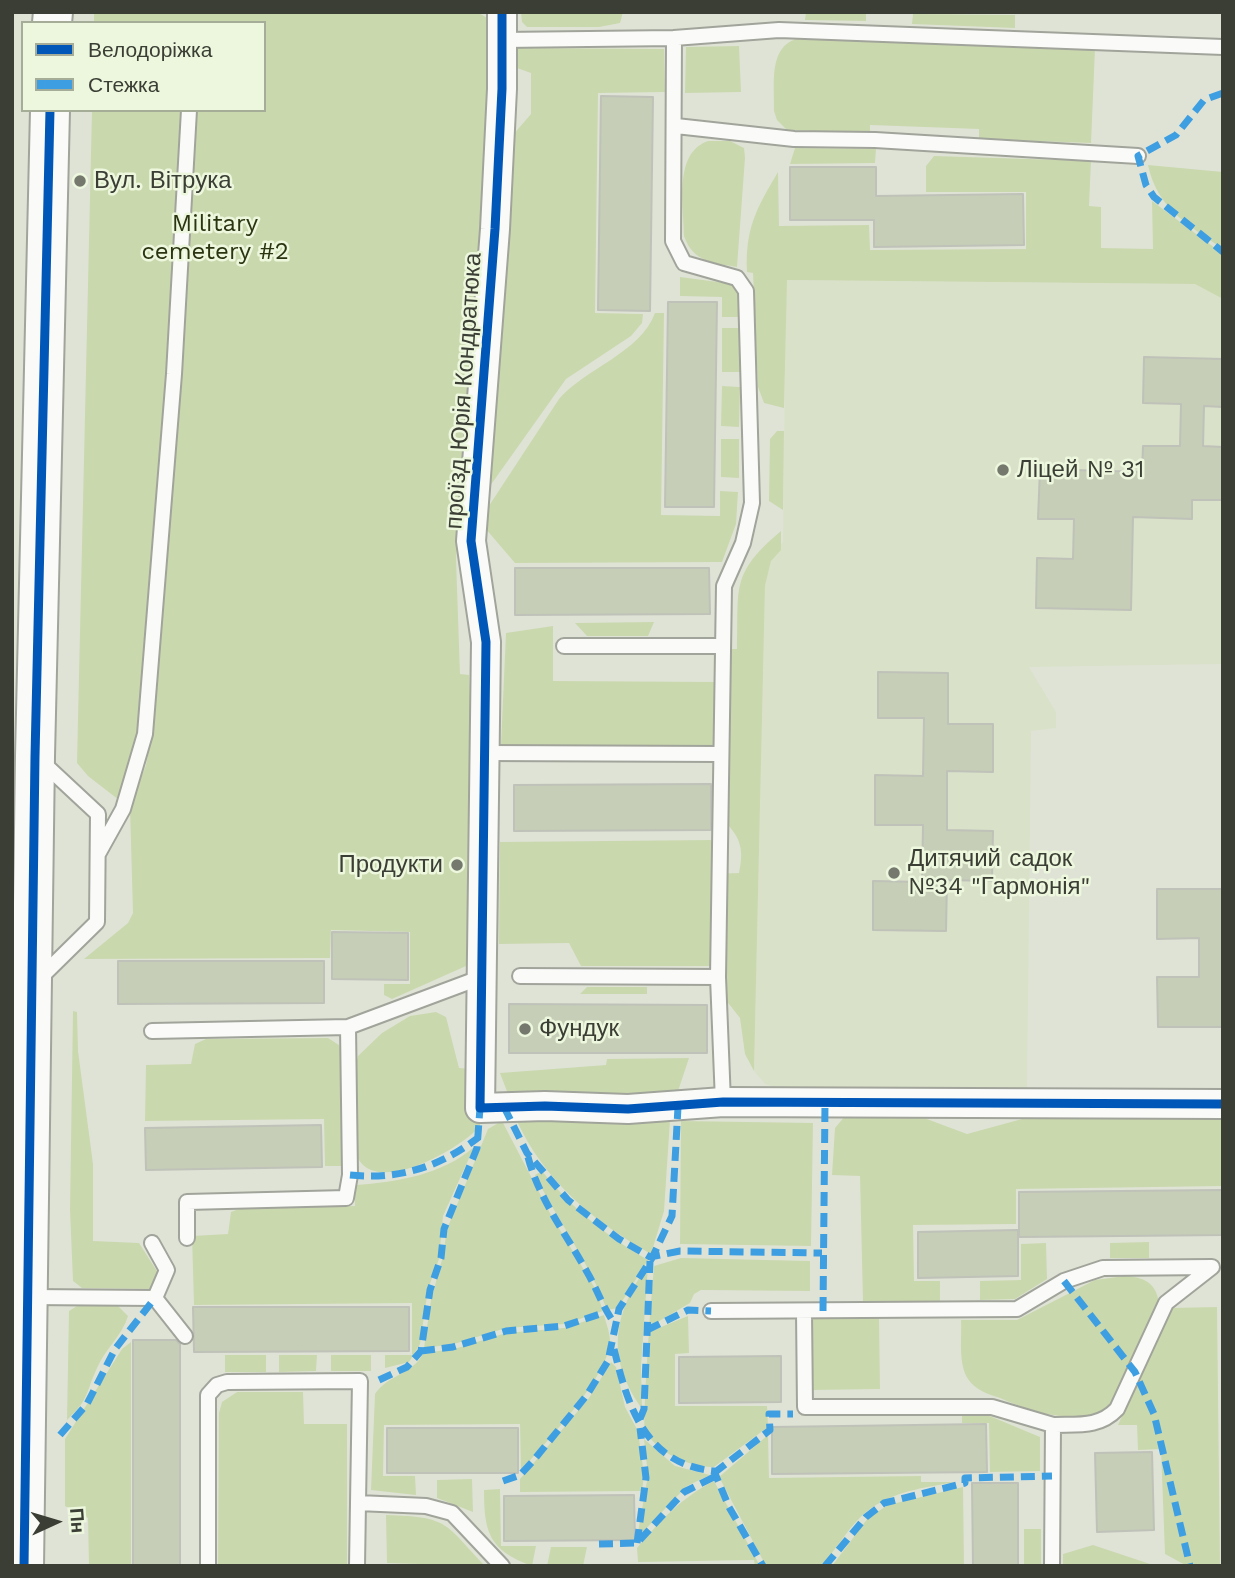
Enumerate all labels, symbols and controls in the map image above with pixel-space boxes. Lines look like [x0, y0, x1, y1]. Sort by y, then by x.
legend [21, 21, 266, 112]
text: Велодоріжка [88, 37, 212, 62]
text: Стежка [88, 72, 159, 97]
place label: Вул. Вітрука [94, 167, 232, 195]
marker: Вул. Вітрука [72, 173, 88, 189]
park label: Military cemetery #2 [141, 210, 289, 266]
street label: проїзд Юрія Кондратюка [440, 252, 488, 530]
place label: Ліцей № 31 [1017, 456, 1144, 484]
marker: Ліцей № 31 [995, 462, 1011, 478]
place label: Дитячий садок №34 "Гармонія" [908, 845, 1090, 901]
place label: Продукти [338, 851, 443, 879]
marker: Продукти [449, 857, 465, 873]
marker: Дитячий садок №34 "Гармонія" [886, 865, 902, 881]
place label: Фундук [539, 1015, 619, 1043]
marker: Фундук [517, 1021, 533, 1037]
north arrow [21, 1487, 91, 1557]
text: Пн [65, 1507, 90, 1534]

